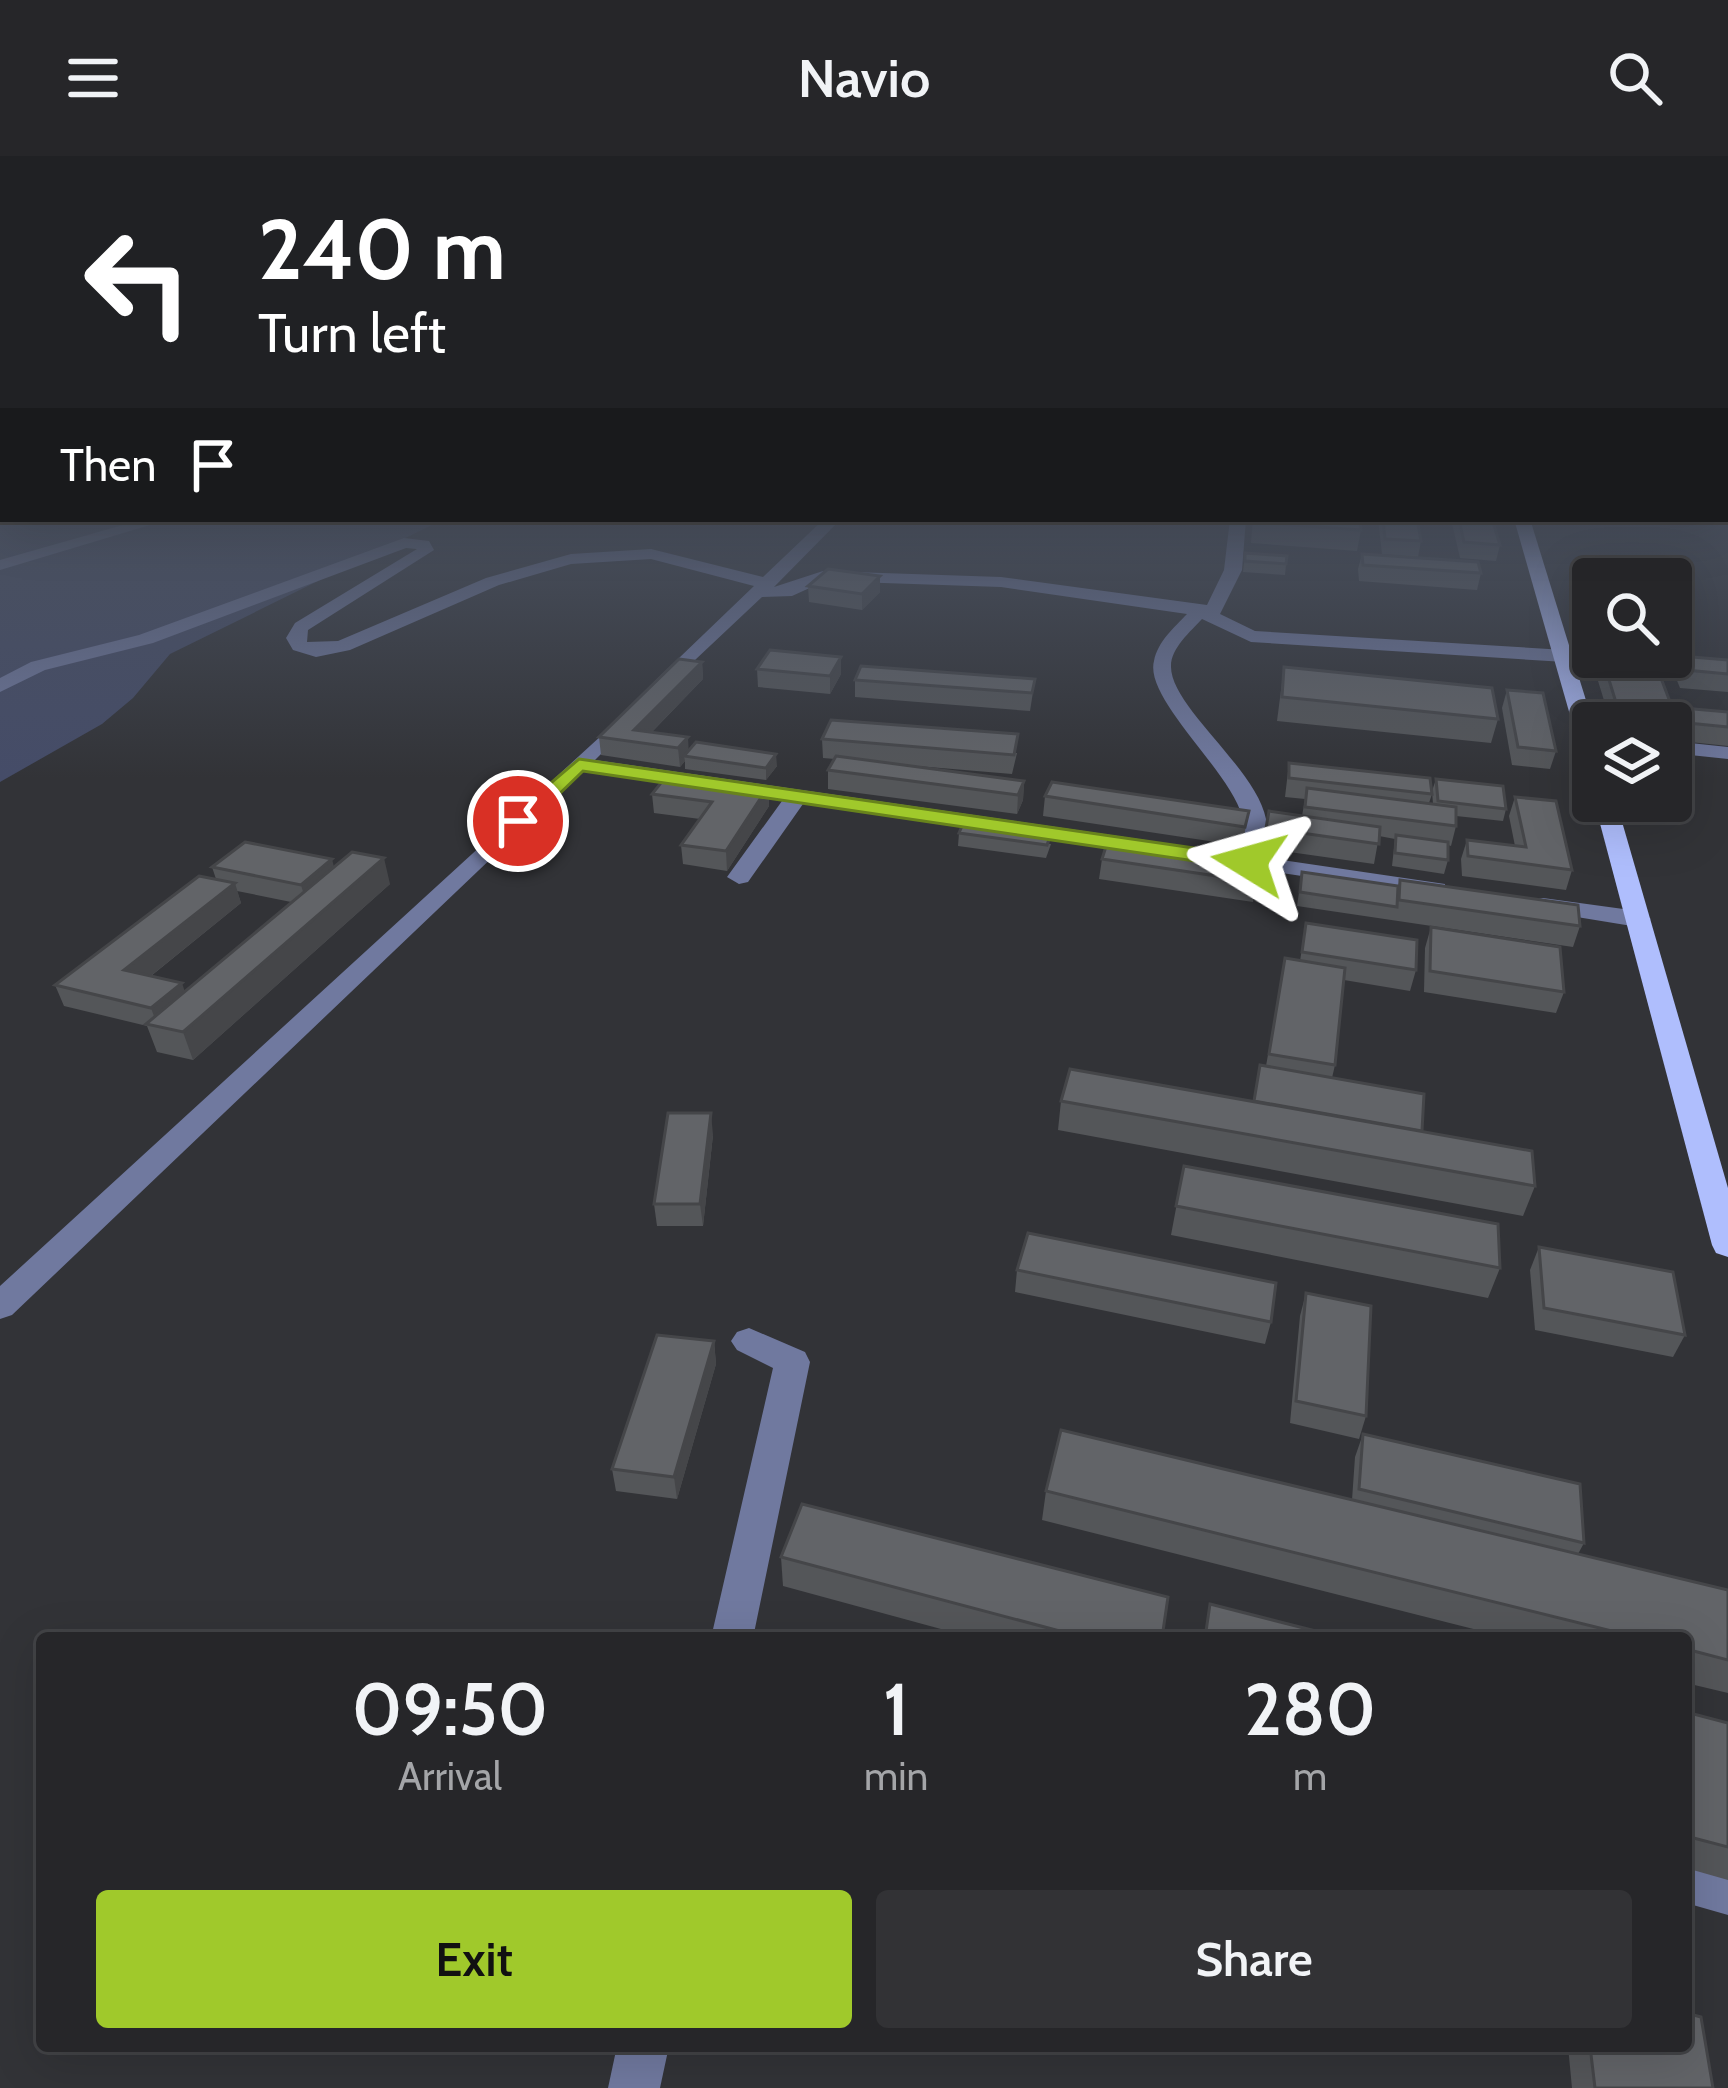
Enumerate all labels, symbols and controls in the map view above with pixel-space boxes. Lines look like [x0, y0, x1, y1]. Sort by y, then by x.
icon: menu [60, 45, 126, 111]
text: Navio [798, 45, 930, 111]
icon: search [1602, 45, 1668, 111]
text: 240 m [258, 198, 506, 300]
icon: left [60, 204, 216, 360]
text: Turn left [258, 300, 446, 366]
icon: arrive [180, 432, 246, 498]
text: Then [60, 438, 156, 492]
map controls [1572, 558, 1692, 822]
button: search [1572, 558, 1692, 678]
button: layers [1572, 702, 1692, 822]
pin [467, 770, 569, 872]
icon: arrive [485, 788, 551, 854]
position arrow [1186, 799, 1312, 925]
text: 09:50 [352, 1666, 548, 1753]
text: 1 [883, 1666, 909, 1753]
text: 280 [1244, 1666, 1376, 1753]
text: Arrival [398, 1752, 502, 1800]
text: min [864, 1752, 928, 1800]
text: m [1293, 1752, 1327, 1800]
button: Exit [96, 1890, 852, 2028]
button: Share [876, 1890, 1632, 2028]

